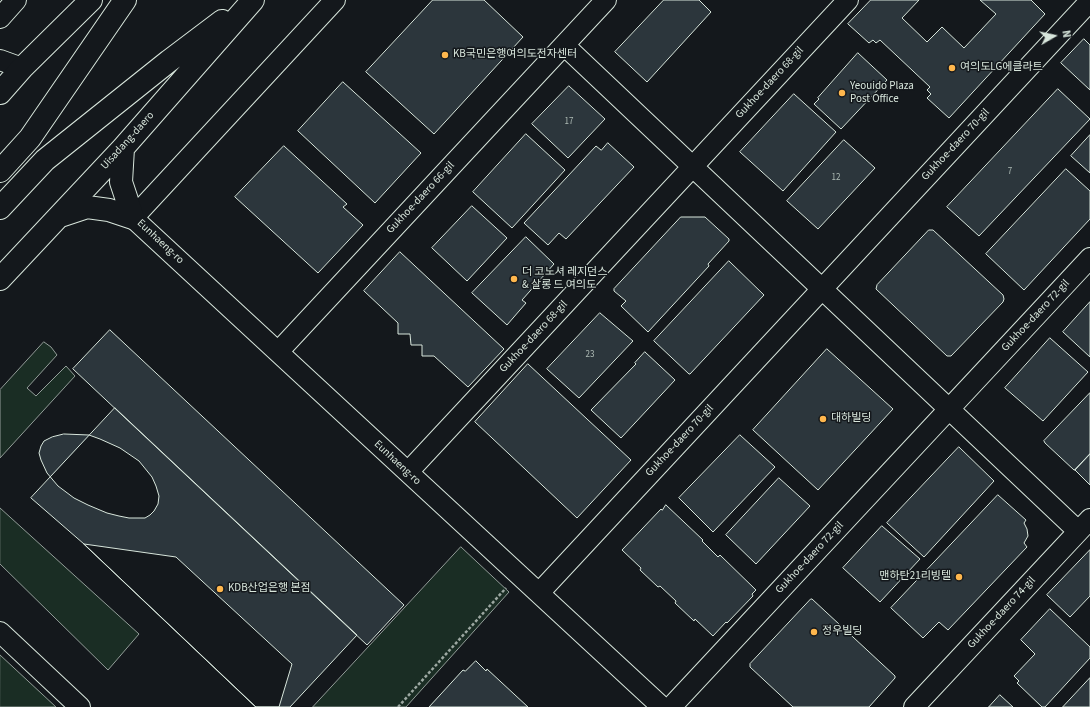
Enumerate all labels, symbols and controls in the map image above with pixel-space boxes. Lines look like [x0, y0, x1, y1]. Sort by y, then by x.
north arrow [1034, 16, 1074, 56]
text: N [1058, 29, 1074, 39]
street label: Gukhoe-daero 68-gil [733, 44, 807, 122]
place label: KB국민은행여의도전자센터 [453, 48, 577, 62]
marker: KB국민은행여의도전자센터 [440, 50, 450, 60]
place label: 여의도LG에클라트 [960, 61, 1043, 75]
marker: 여의도LG에클라트 [947, 63, 957, 73]
place label: Yeouido Plaza Post Office [850, 80, 914, 106]
marker: Yeouido Plaza Post Office [837, 88, 847, 98]
street label: Gukhoe-daero 70-gil [919, 106, 993, 184]
street label: Uisadang-daero [99, 109, 157, 173]
house number: 17 [565, 117, 573, 127]
street label: Gukhoe-daero 66-gil [384, 159, 458, 237]
house number: 7 [1008, 167, 1012, 177]
house number: 12 [832, 173, 840, 183]
street label: Eunhaeng-ro [134, 217, 186, 267]
place label: 더 코노셔 레지던스 & 살롱 드 여의도 [522, 266, 607, 292]
marker: 더 코노셔 레지던스 & 살롱 드 여의도 [509, 274, 519, 284]
street label: Gukhoe-daero 72-gil [999, 277, 1073, 355]
street label: Gukhoe-daero 68-gil [497, 298, 571, 376]
house number: 23 [586, 350, 594, 360]
street label: Gukhoe-daero 70-gil [643, 402, 717, 480]
place label: 대하빌딩 [831, 412, 871, 426]
marker: 대하빌딩 [818, 414, 828, 424]
street label: Eunhaeng-ro [371, 438, 423, 488]
street label: Gukhoe-daero 72-gil [773, 519, 847, 597]
place label: 맨하탄21리빙텔 [879, 570, 951, 584]
marker: 맨하탄21리빙텔 [954, 572, 964, 582]
street label: Gukhoe-daero 74-gil [965, 574, 1039, 652]
place label: KDB산업은행 본점 [228, 582, 311, 596]
marker: KDB산업은행 본점 [215, 584, 225, 594]
place label: 정우빌딩 [822, 625, 862, 639]
marker: 정우빌딩 [809, 627, 819, 637]

